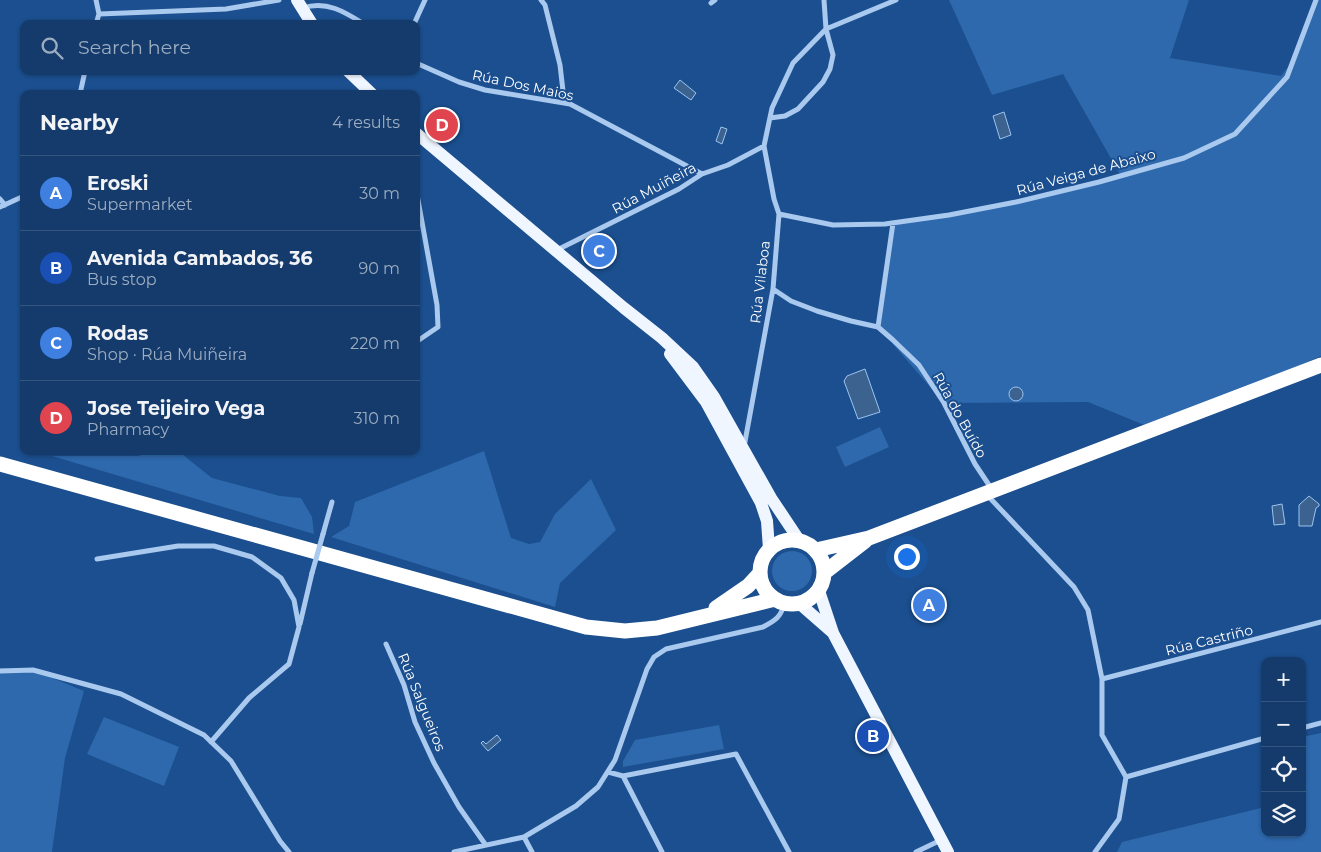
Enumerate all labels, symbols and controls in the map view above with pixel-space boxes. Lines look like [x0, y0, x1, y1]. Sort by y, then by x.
search box [20, 20, 420, 75]
icon: search [38, 34, 66, 62]
text: Search here [78, 36, 191, 59]
street label: Rúa Dos Maios [471, 65, 576, 105]
pin: D [426, 106, 458, 144]
text: Nearby [40, 110, 119, 135]
text: 4 results [332, 113, 400, 132]
street label: Rúa Veiga de Abaixo [1014, 145, 1158, 199]
street label: Rúa Muiñeira [609, 158, 699, 218]
text: Eroski [87, 172, 148, 195]
text: A [50, 184, 62, 203]
text: 30 m [359, 184, 400, 203]
text: Supermarket [87, 195, 193, 214]
pin: C [583, 232, 615, 270]
street label: Rúa Vilaboa [746, 240, 774, 324]
text: Avenida Cambados, 36 [87, 247, 313, 270]
text: B [50, 259, 62, 278]
text: 90 m [358, 259, 400, 278]
text: Bus stop [87, 270, 157, 289]
text: Rodas [87, 322, 148, 345]
text: C [50, 334, 62, 353]
text: 220 m [350, 334, 400, 353]
text: Shop · Rúa Muiñeira [87, 345, 247, 364]
street label: Rúa do Buído [929, 369, 991, 461]
text: Jose Teijeiro Vega [87, 397, 265, 420]
text: D [49, 409, 63, 428]
text: 310 m [353, 409, 400, 428]
text: Pharmacy [87, 420, 169, 439]
your location [894, 544, 920, 570]
pin: A [913, 586, 945, 624]
street label: Rúa Castriño [1163, 620, 1255, 660]
street label: Rúa Salgueiros [394, 650, 450, 754]
map controls [1261, 657, 1306, 837]
button: + [1261, 657, 1306, 702]
button: − [1261, 702, 1306, 747]
pin: B [857, 717, 889, 755]
button: locate [1261, 747, 1306, 792]
button: layers [1261, 792, 1306, 837]

